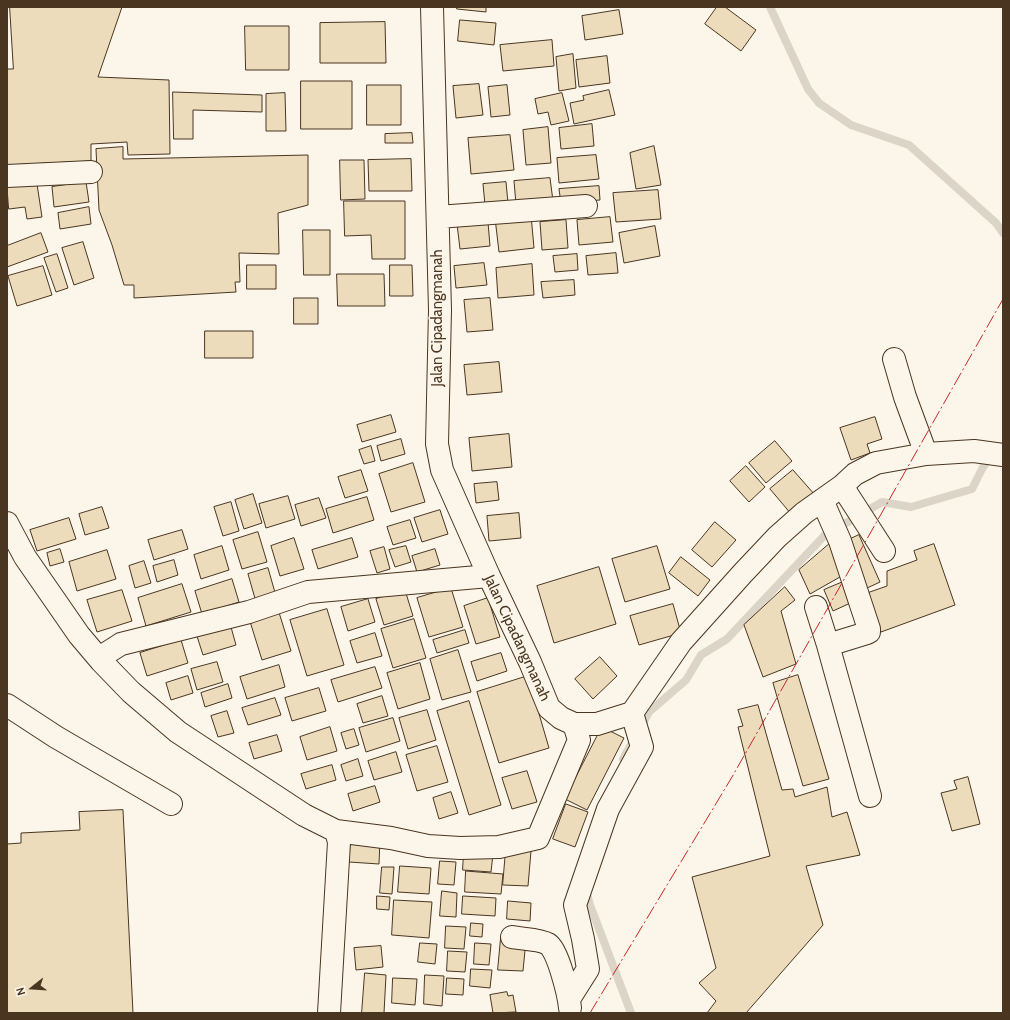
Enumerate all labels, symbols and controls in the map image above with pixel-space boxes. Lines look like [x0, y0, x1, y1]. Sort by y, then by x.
street label: Jalan Cipadangmanah [429, 249, 447, 387]
street label: Jalan Cipadangmanah [480, 572, 554, 704]
north arrow [12, 968, 52, 1008]
text: N [13, 986, 28, 997]

